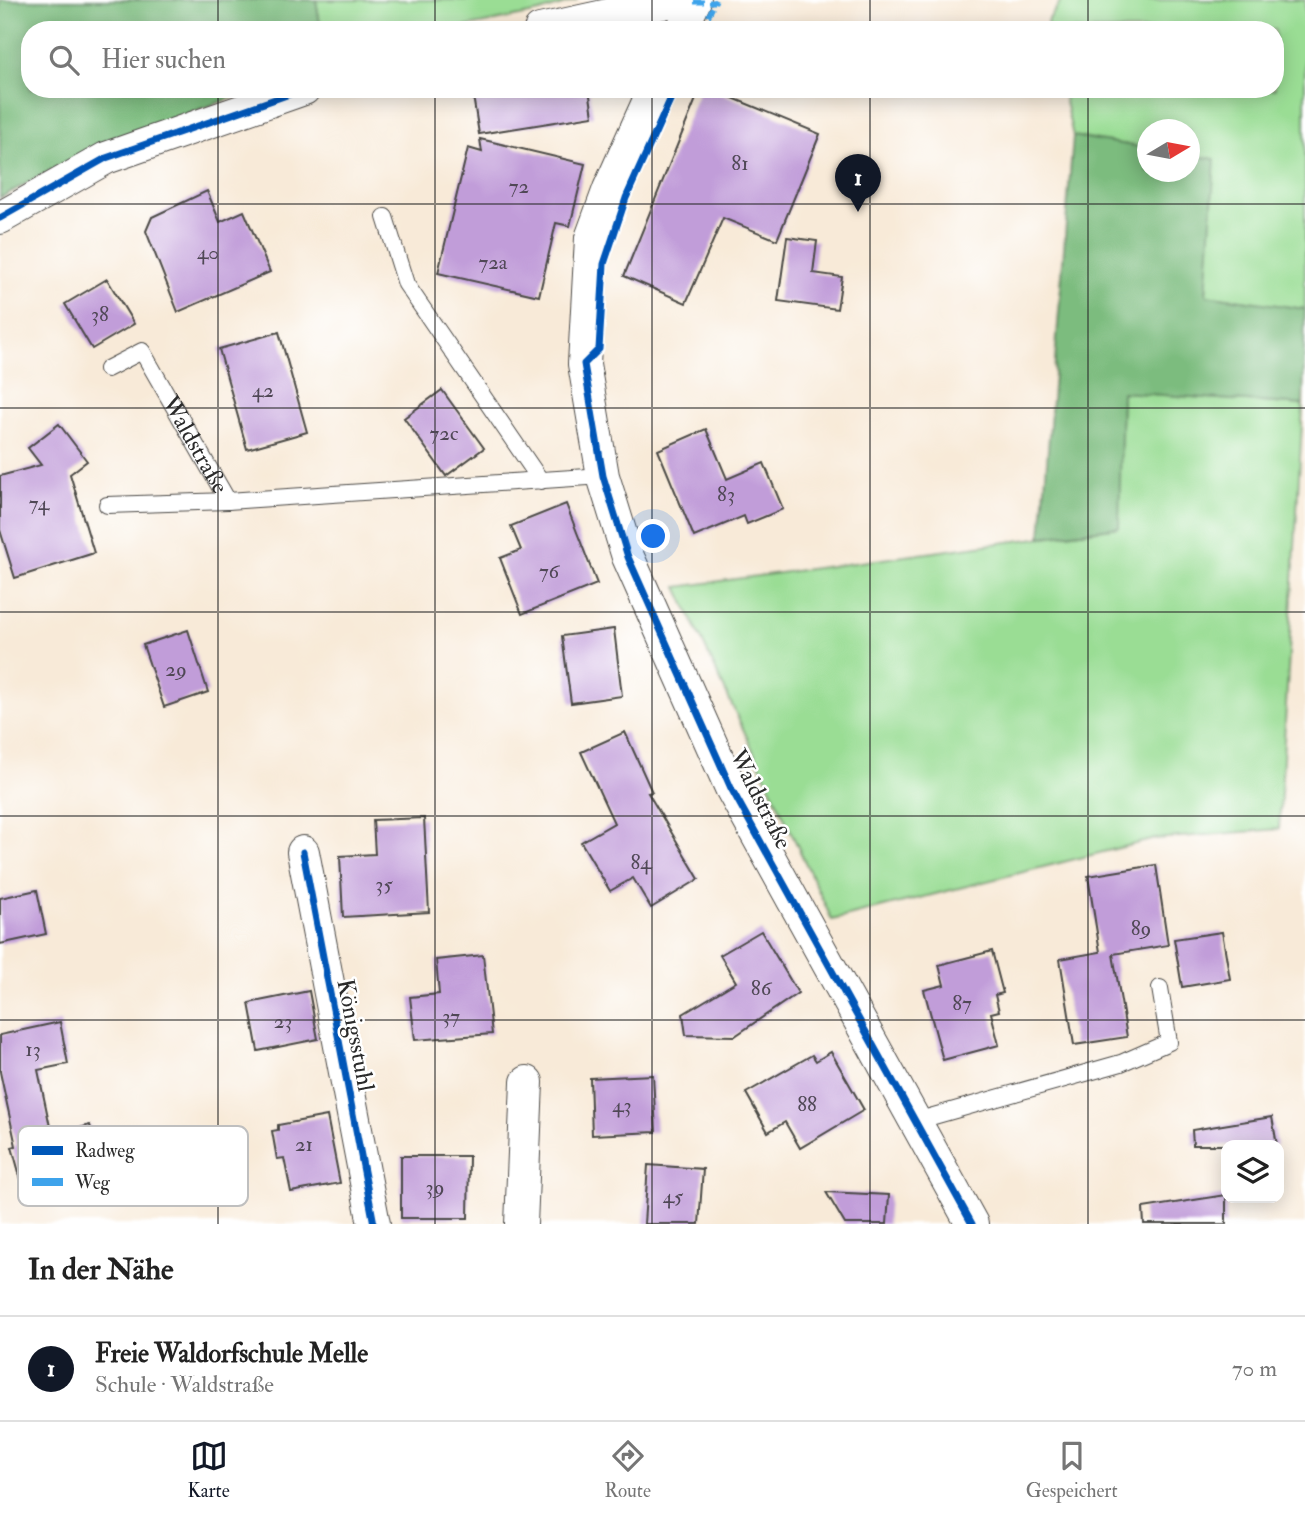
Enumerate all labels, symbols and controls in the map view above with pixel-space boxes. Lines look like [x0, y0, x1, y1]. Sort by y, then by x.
search box [21, 21, 1284, 98]
icon: search [45, 41, 83, 79]
text: Hier suchen [101, 44, 226, 76]
north arrow [1137, 119, 1200, 182]
house number: 81 [731, 150, 749, 177]
pin: 1 [835, 154, 881, 212]
house number: 72 [509, 173, 529, 200]
house number: 40 [197, 239, 219, 266]
house number: 72a [479, 249, 508, 276]
house number: 38 [91, 301, 109, 328]
house number: 42 [252, 377, 274, 404]
street label: Waldstraße [154, 389, 235, 499]
house number: 72c [430, 420, 459, 447]
house number: 83 [717, 481, 735, 508]
house number: 74 [29, 490, 51, 517]
your location [636, 519, 670, 553]
house number: 76 [539, 558, 561, 585]
house number: 29 [165, 656, 187, 683]
street label: Waldstraße [722, 743, 799, 854]
house number: 84 [630, 849, 653, 876]
house number: 35 [375, 871, 393, 898]
house number: 89 [1131, 915, 1151, 942]
house number: 86 [751, 975, 773, 1002]
street label: Königsstuhl [329, 976, 382, 1094]
house number: 87 [952, 990, 972, 1017]
house number: 37 [442, 1003, 460, 1030]
house number: 23 [274, 1008, 292, 1035]
house number: 13 [25, 1036, 41, 1063]
house number: 88 [797, 1091, 817, 1118]
house number: 43 [612, 1092, 632, 1119]
legend [18, 1126, 248, 1206]
house number: 21 [295, 1131, 313, 1158]
text: Radweg [75, 1139, 135, 1163]
map controls [1221, 1140, 1284, 1203]
button: layers [1221, 1140, 1284, 1203]
text: Weg [74, 1171, 111, 1195]
house number: 39 [426, 1174, 444, 1201]
house number: 45 [663, 1183, 684, 1210]
text: In der Nähe [28, 1251, 173, 1288]
text: Freie Waldorfschule Melle [95, 1338, 368, 1370]
text: 1 [47, 1354, 55, 1383]
text: 70 m [1232, 1354, 1277, 1383]
text: Schule · Waldstraße [95, 1370, 274, 1399]
tab: Karte [187, 1437, 230, 1503]
tab: Route [605, 1437, 651, 1503]
tab: Gespeichert [1026, 1437, 1118, 1503]

